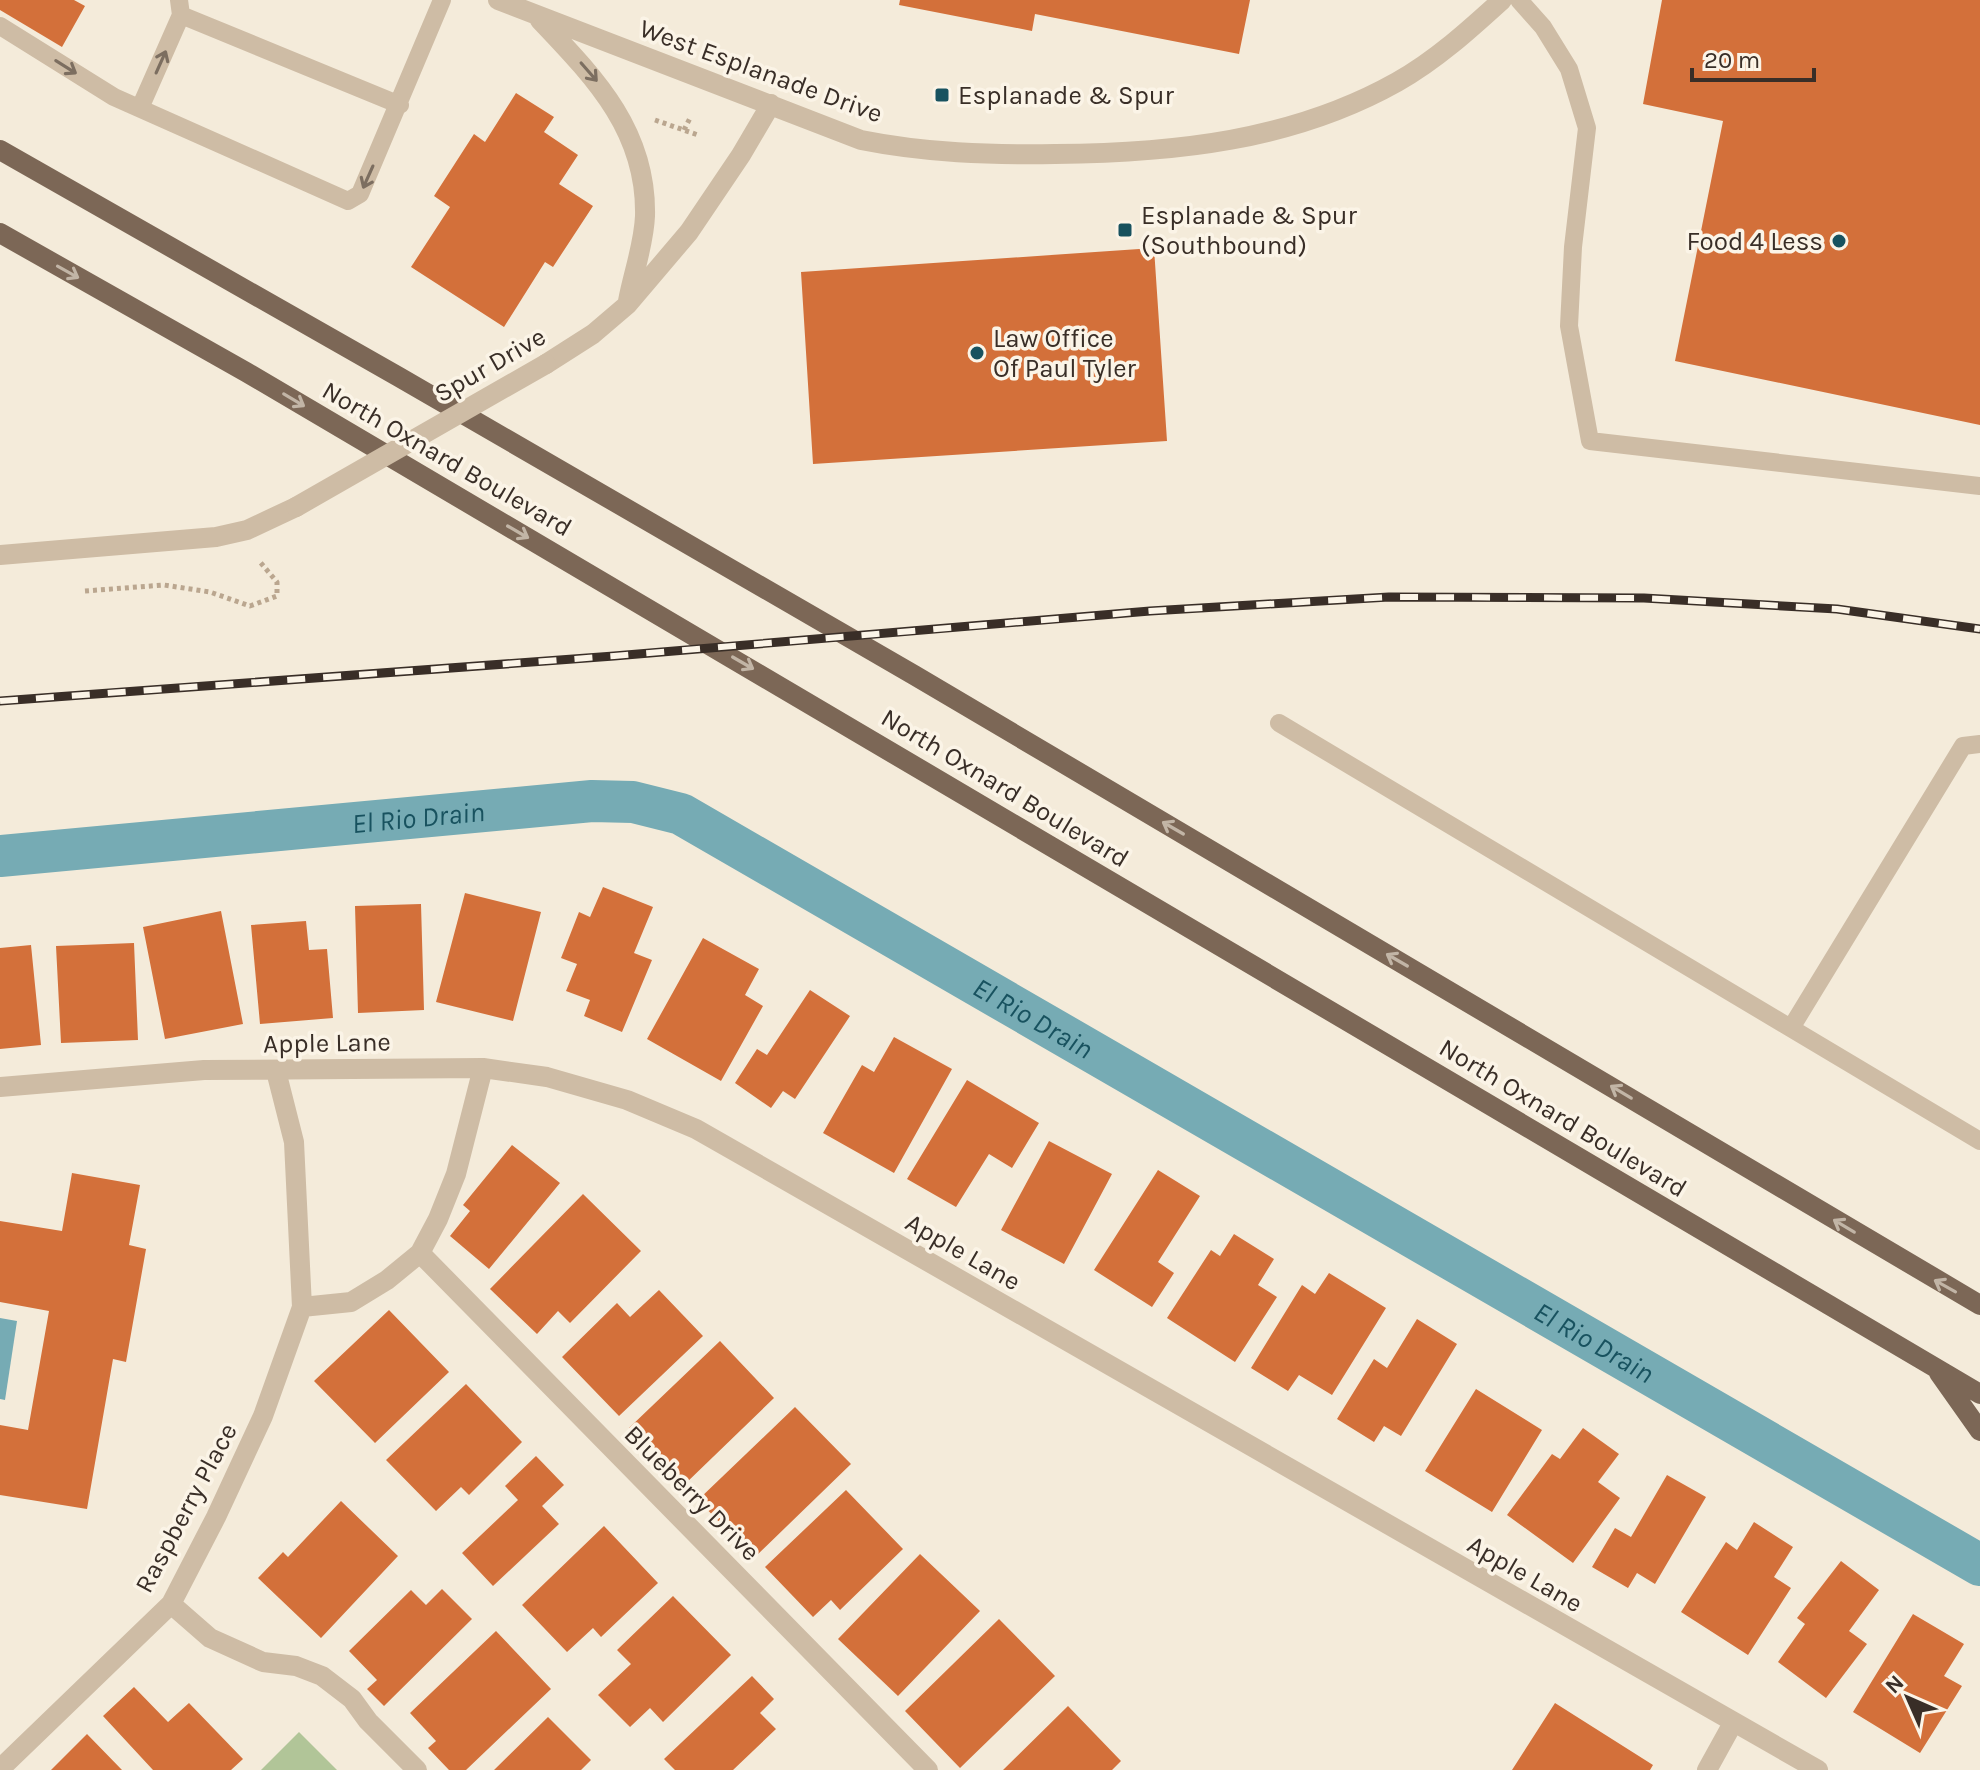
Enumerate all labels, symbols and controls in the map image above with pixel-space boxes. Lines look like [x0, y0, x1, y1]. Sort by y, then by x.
street label: West Esplanade Drive [635, 13, 887, 129]
scale bar [1692, 32, 1814, 82]
text: 20 m [1704, 46, 1760, 74]
one-way arrow [154, 50, 169, 74]
one-way arrow [54, 59, 77, 75]
one-way arrow [580, 62, 598, 82]
place label: Esplanade & Spur [958, 80, 1175, 111]
marker: Esplanade & Spur [933, 86, 951, 104]
one-way arrow [360, 165, 375, 189]
place label: Esplanade & Spur (Southbound) [1141, 200, 1358, 261]
marker: Esplanade & Spur (Southbound) [1116, 221, 1134, 239]
place label: Food 4 Less [1687, 226, 1823, 257]
marker: Food 4 Less [1830, 232, 1848, 250]
one-way arrow [56, 264, 79, 280]
street label: Spur Drive [429, 321, 551, 409]
place label: Law Office Of Paul Tyler [993, 323, 1137, 384]
marker: Law Office Of Paul Tyler [968, 344, 986, 362]
street label: North Oxnard Boulevard [317, 375, 577, 543]
one-way arrow [282, 392, 305, 408]
one-way arrow [506, 524, 529, 540]
one-way arrow [731, 655, 754, 671]
street label: North Oxnard Boulevard [876, 702, 1134, 874]
water label: El Rio Drain [350, 795, 486, 840]
one-way arrow [1162, 820, 1185, 836]
one-way arrow [1386, 951, 1409, 967]
water label: El Rio Drain [967, 970, 1099, 1065]
street label: Apple Lane [263, 1026, 391, 1060]
street label: North Oxnard Boulevard [1434, 1032, 1692, 1204]
one-way arrow [1610, 1084, 1633, 1100]
street label: Apple Lane [900, 1207, 1026, 1297]
one-way arrow [1833, 1218, 1856, 1234]
one-way arrow [1934, 1278, 1958, 1293]
water label: El Rio Drain [1528, 1294, 1660, 1390]
street label: Raspberry Place [128, 1418, 244, 1598]
street label: Blueberry Drive [618, 1419, 766, 1567]
street label: Apple Lane [1462, 1529, 1588, 1619]
north arrow [1868, 1658, 1948, 1738]
text: N [1880, 1670, 1909, 1699]

